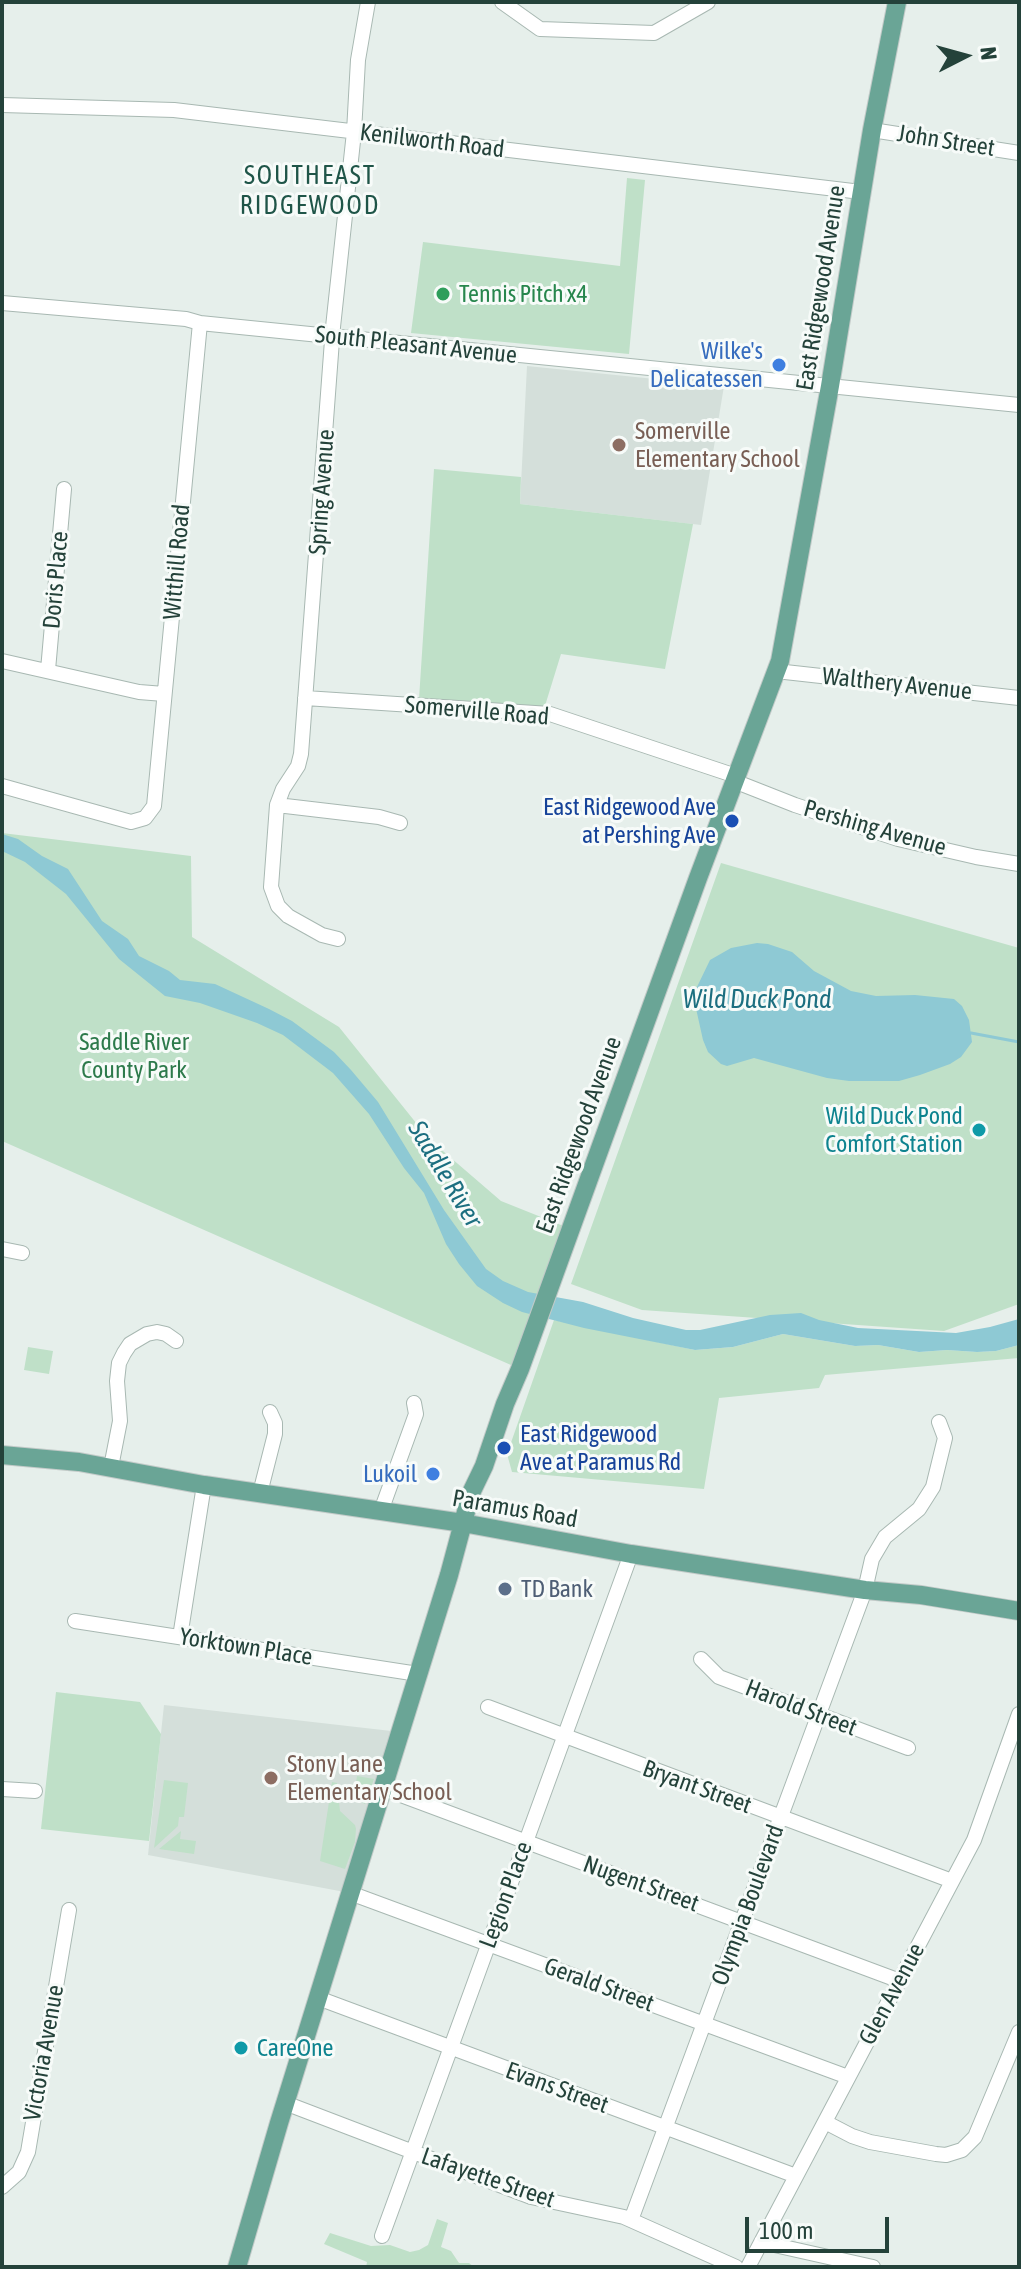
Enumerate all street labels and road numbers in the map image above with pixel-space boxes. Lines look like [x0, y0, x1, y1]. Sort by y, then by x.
street label: Kenilworth Road [358, 118, 506, 164]
street label: John Street [895, 119, 997, 163]
street label: East Ridgewood Avenue [791, 183, 851, 393]
street label: South Pleasant Avenue [314, 320, 518, 370]
street label: Spring Avenue [303, 428, 341, 556]
street label: Witthill Road [158, 503, 196, 621]
street label: Doris Place [37, 530, 75, 630]
street label: Walthery Avenue [821, 662, 973, 706]
street label: Somerville Road [404, 690, 550, 732]
street label: Pershing Avenue [800, 794, 950, 862]
street label: East Ridgewood Avenue [530, 1033, 628, 1237]
street label: Paramus Road [450, 1484, 580, 1534]
street label: Yorktown Place [177, 1622, 315, 1672]
street label: Harold Street [741, 1674, 861, 1742]
street label: Bryant Street [639, 1754, 755, 1820]
street label: Olympia Boulevard [706, 1821, 790, 1989]
street label: Legion Place [473, 1838, 539, 1952]
street label: Nugent Street [579, 1850, 703, 1918]
street label: Glen Avenue [853, 1938, 931, 2050]
street label: Gerald Street [540, 1952, 658, 2018]
street label: Victoria Avenue [18, 1983, 70, 2123]
street label: Evans Street [502, 2056, 612, 2120]
street label: Lafayette Street [418, 2142, 558, 2214]

